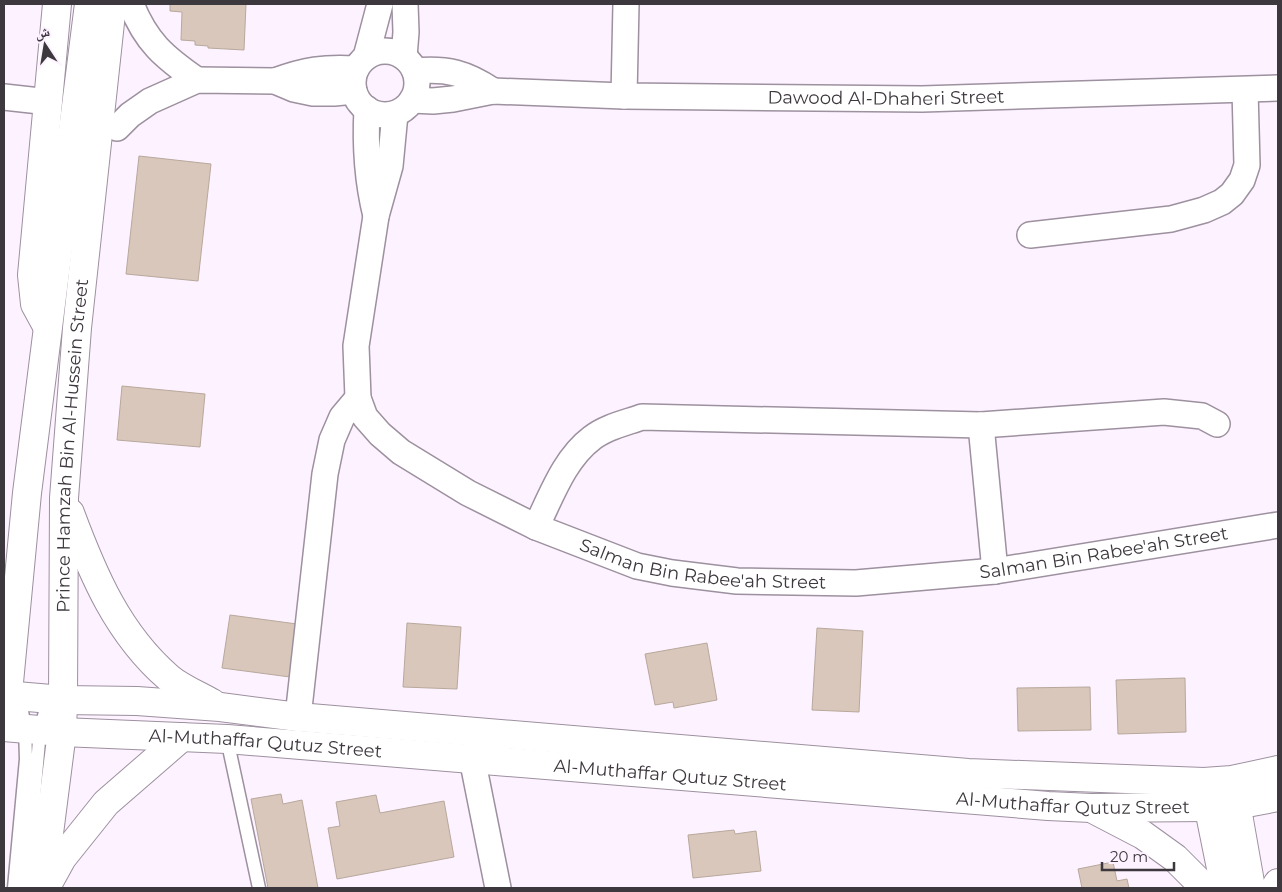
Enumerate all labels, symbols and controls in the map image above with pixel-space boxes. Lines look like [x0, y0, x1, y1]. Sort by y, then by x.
north arrow [20, 20, 70, 70]
text: ش [33, 22, 52, 43]
street label: Dawood Al-Dhaheri Street [767, 85, 1005, 110]
street label: Prince Hamzah Bin Al-Hussein Street [52, 278, 93, 613]
street label: Salman Bin Rabee'ah Street [979, 522, 1229, 583]
street label: Salman Bin Rabee'ah Street [576, 534, 826, 593]
street label: Al-Muthaffar Qutuz Street [148, 725, 383, 763]
street label: Al-Muthaffar Qutuz Street [553, 755, 788, 796]
street label: Al-Muthaffar Qutuz Street [955, 788, 1190, 819]
scale bar [1102, 840, 1174, 872]
text: 20 m [1110, 847, 1148, 866]

